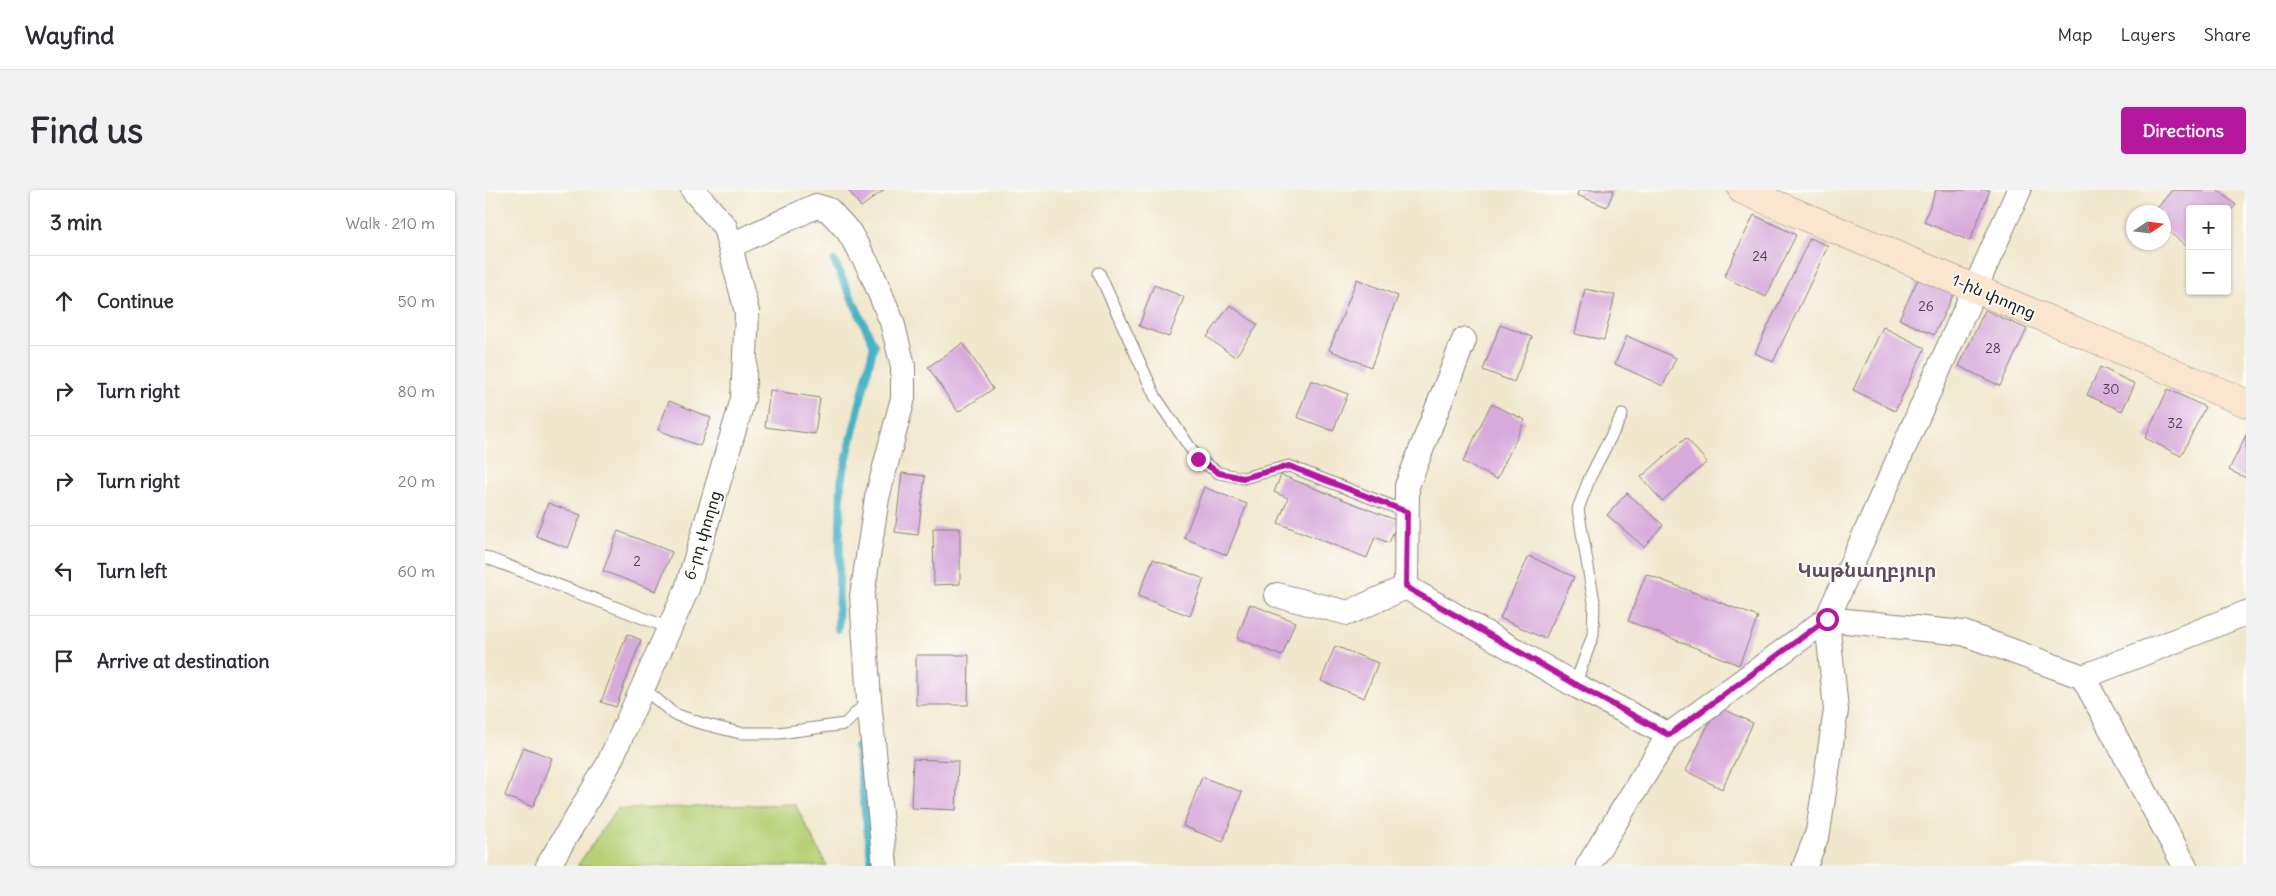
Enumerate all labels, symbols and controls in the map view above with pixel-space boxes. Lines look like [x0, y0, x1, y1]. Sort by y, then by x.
text: Wayfind [25, 20, 114, 50]
text: Map [2057, 23, 2092, 46]
text: Layers [2120, 23, 2176, 46]
text: Share [2204, 23, 2251, 46]
button: Directions [2121, 107, 2246, 154]
text: Find us [30, 108, 143, 152]
north arrow [2126, 205, 2171, 250]
map controls [2186, 205, 2231, 295]
button: + [2186, 205, 2231, 250]
text: 3 min [50, 209, 102, 236]
text: Walk · 210 m [345, 213, 435, 233]
house number: 24 [1752, 247, 1768, 265]
button: − [2186, 250, 2231, 295]
street label: 1-ին փողոց [1949, 269, 2039, 323]
icon: ahead [50, 287, 78, 315]
text: Continue [97, 289, 174, 313]
text: 50 m [397, 291, 435, 311]
house number: 26 [1918, 297, 1934, 315]
house number: 28 [1985, 339, 2001, 357]
icon: right [50, 377, 78, 405]
text: Turn right [97, 379, 180, 403]
house number: 30 [2102, 380, 2120, 398]
text: 80 m [397, 381, 435, 401]
house number: 32 [2167, 414, 2183, 432]
route end [1187, 448, 1210, 471]
icon: right [50, 467, 78, 495]
text: Turn right [97, 469, 180, 493]
text: 20 m [398, 471, 435, 491]
street label: 6-րդ փողոց [679, 488, 725, 582]
house number: 2 [633, 552, 641, 570]
icon: left [50, 557, 78, 585]
district label: Կաթնաղբյուր [1798, 558, 1937, 582]
text: Turn left [97, 559, 167, 583]
text: 60 m [397, 561, 435, 581]
route start [1816, 608, 1839, 631]
icon: arrive [50, 647, 78, 675]
text: Arrive at destination [97, 649, 270, 673]

